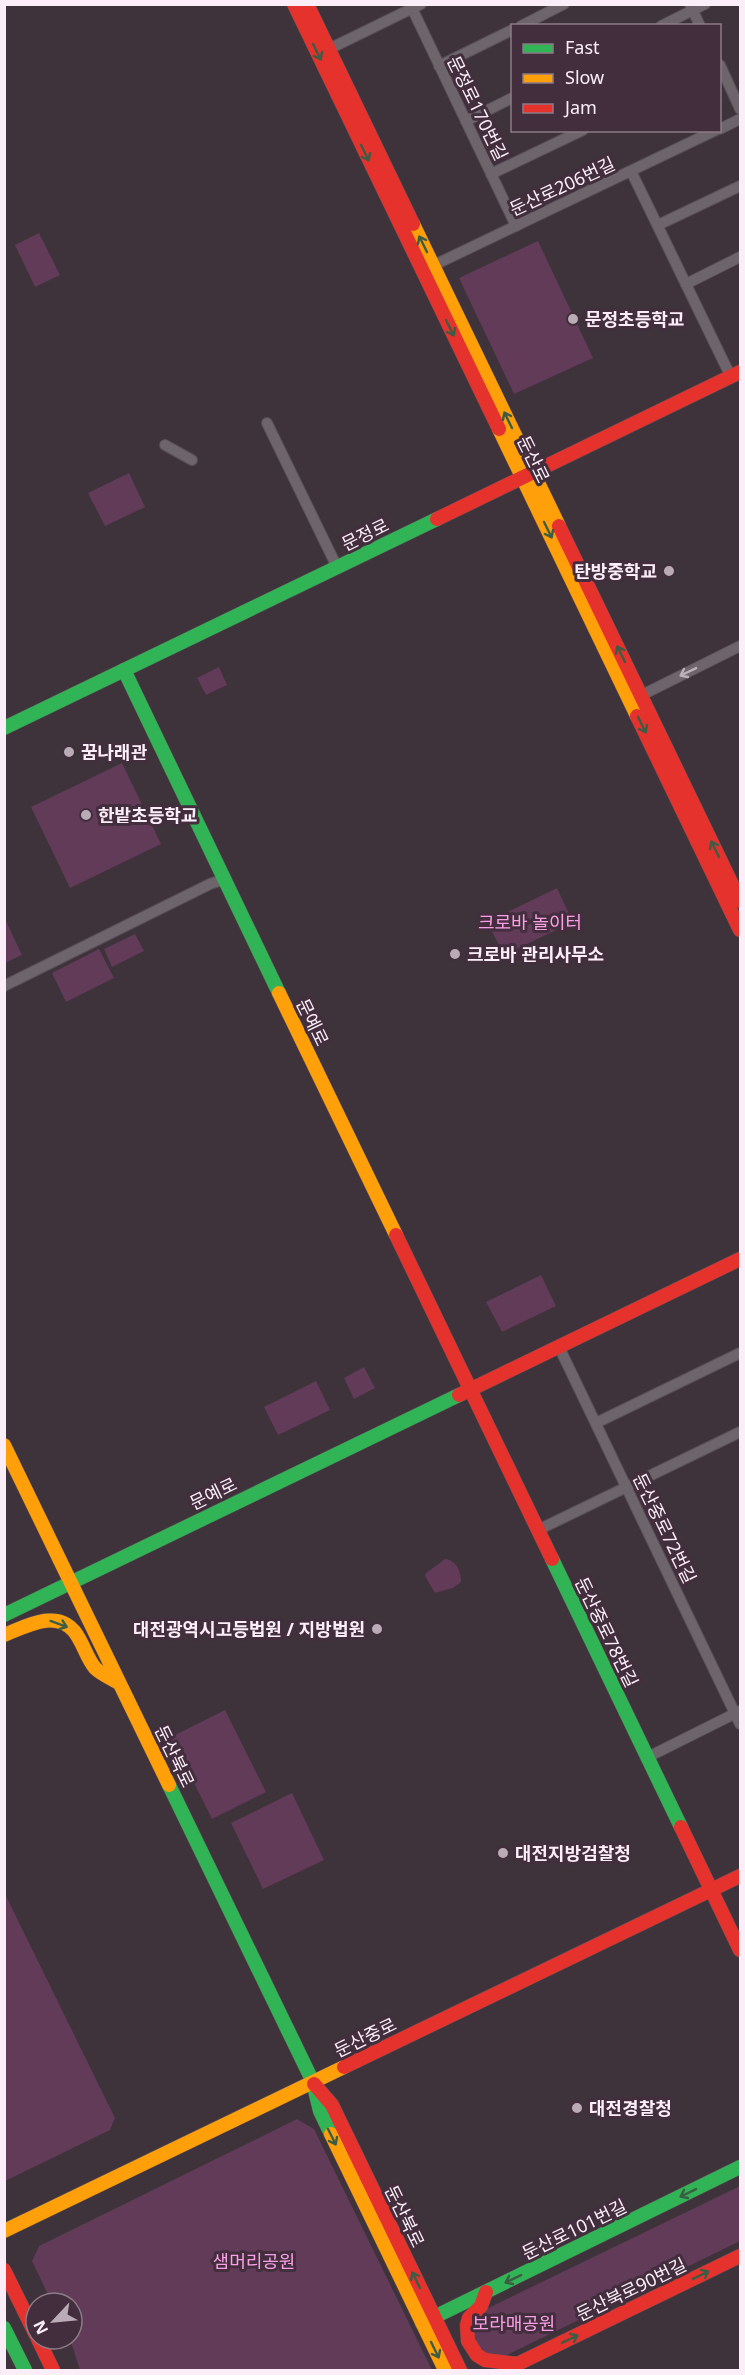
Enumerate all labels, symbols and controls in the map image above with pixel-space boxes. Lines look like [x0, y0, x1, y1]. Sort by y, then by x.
legend [511, 24, 721, 132]
text: Fast [565, 35, 600, 59]
one-way arrow [311, 43, 323, 61]
street label: 문정로170번길 [442, 52, 514, 164]
text: Slow [565, 65, 604, 89]
text: Jam [563, 95, 597, 119]
one-way arrow [360, 143, 372, 161]
street label: 둔산로206번길 [505, 151, 619, 221]
one-way arrow [417, 236, 429, 254]
place label: 문정초등학교 [585, 307, 684, 331]
marker: 문정초등학교 [566, 312, 580, 326]
one-way arrow [445, 319, 456, 337]
one-way arrow [502, 411, 514, 429]
street label: 둔산로 [512, 431, 556, 487]
street label: 문정로 [337, 512, 393, 556]
one-way arrow [542, 521, 554, 539]
place label: 탄방중학교 [574, 559, 657, 583]
marker: 탄방중학교 [662, 564, 676, 578]
one-way arrow [615, 645, 627, 663]
one-way arrow [679, 667, 697, 679]
one-way arrow [636, 715, 648, 733]
place label: 꿈나래관 [81, 740, 148, 764]
marker: 꿈나래관 [62, 745, 76, 759]
place label: 한밭초등학교 [98, 803, 197, 827]
marker: 한밭초등학교 [79, 808, 93, 822]
one-way arrow [709, 840, 721, 858]
park label: 크로바 놀이터 [478, 910, 582, 934]
place label: 크로바 관리사무소 [467, 942, 604, 966]
marker: 크로바 관리사무소 [448, 947, 462, 961]
street label: 문예로 [291, 994, 335, 1050]
street label: 둔산중로72번길 [628, 1469, 702, 1587]
street label: 문예로 [185, 1471, 241, 1515]
street label: 둔산중로78번길 [570, 1573, 644, 1691]
place label: 대전광역시고등법원 / 지방법원 [133, 1617, 365, 1641]
one-way arrow [49, 1619, 68, 1630]
marker: 대전광역시고등법원 / 지방법원 [370, 1622, 384, 1636]
street label: 둔산북로 [150, 1721, 200, 1791]
place label: 대전지방검찰청 [515, 1841, 631, 1865]
marker: 대전지방검찰청 [496, 1846, 510, 1860]
street label: 둔산중로 [330, 2012, 400, 2062]
place label: 대전경찰청 [589, 2096, 672, 2120]
marker: 대전경찰청 [570, 2101, 584, 2115]
one-way arrow [327, 2127, 339, 2145]
street label: 둔산북로 [380, 2181, 430, 2251]
one-way arrow [679, 2187, 697, 2199]
street label: 둔산로101번길 [518, 2193, 630, 2265]
park label: 샘머리공원 [213, 2249, 295, 2273]
street label: 둔산북로90번길 [572, 2252, 690, 2326]
one-way arrow [691, 2269, 709, 2281]
one-way arrow [410, 2271, 422, 2289]
one-way arrow [505, 2274, 523, 2285]
north arrow [24, 2291, 84, 2351]
park label: 보라매공원 [473, 2311, 555, 2335]
text: N [28, 2317, 53, 2338]
one-way arrow [561, 2332, 579, 2344]
one-way arrow [430, 2341, 442, 2359]

